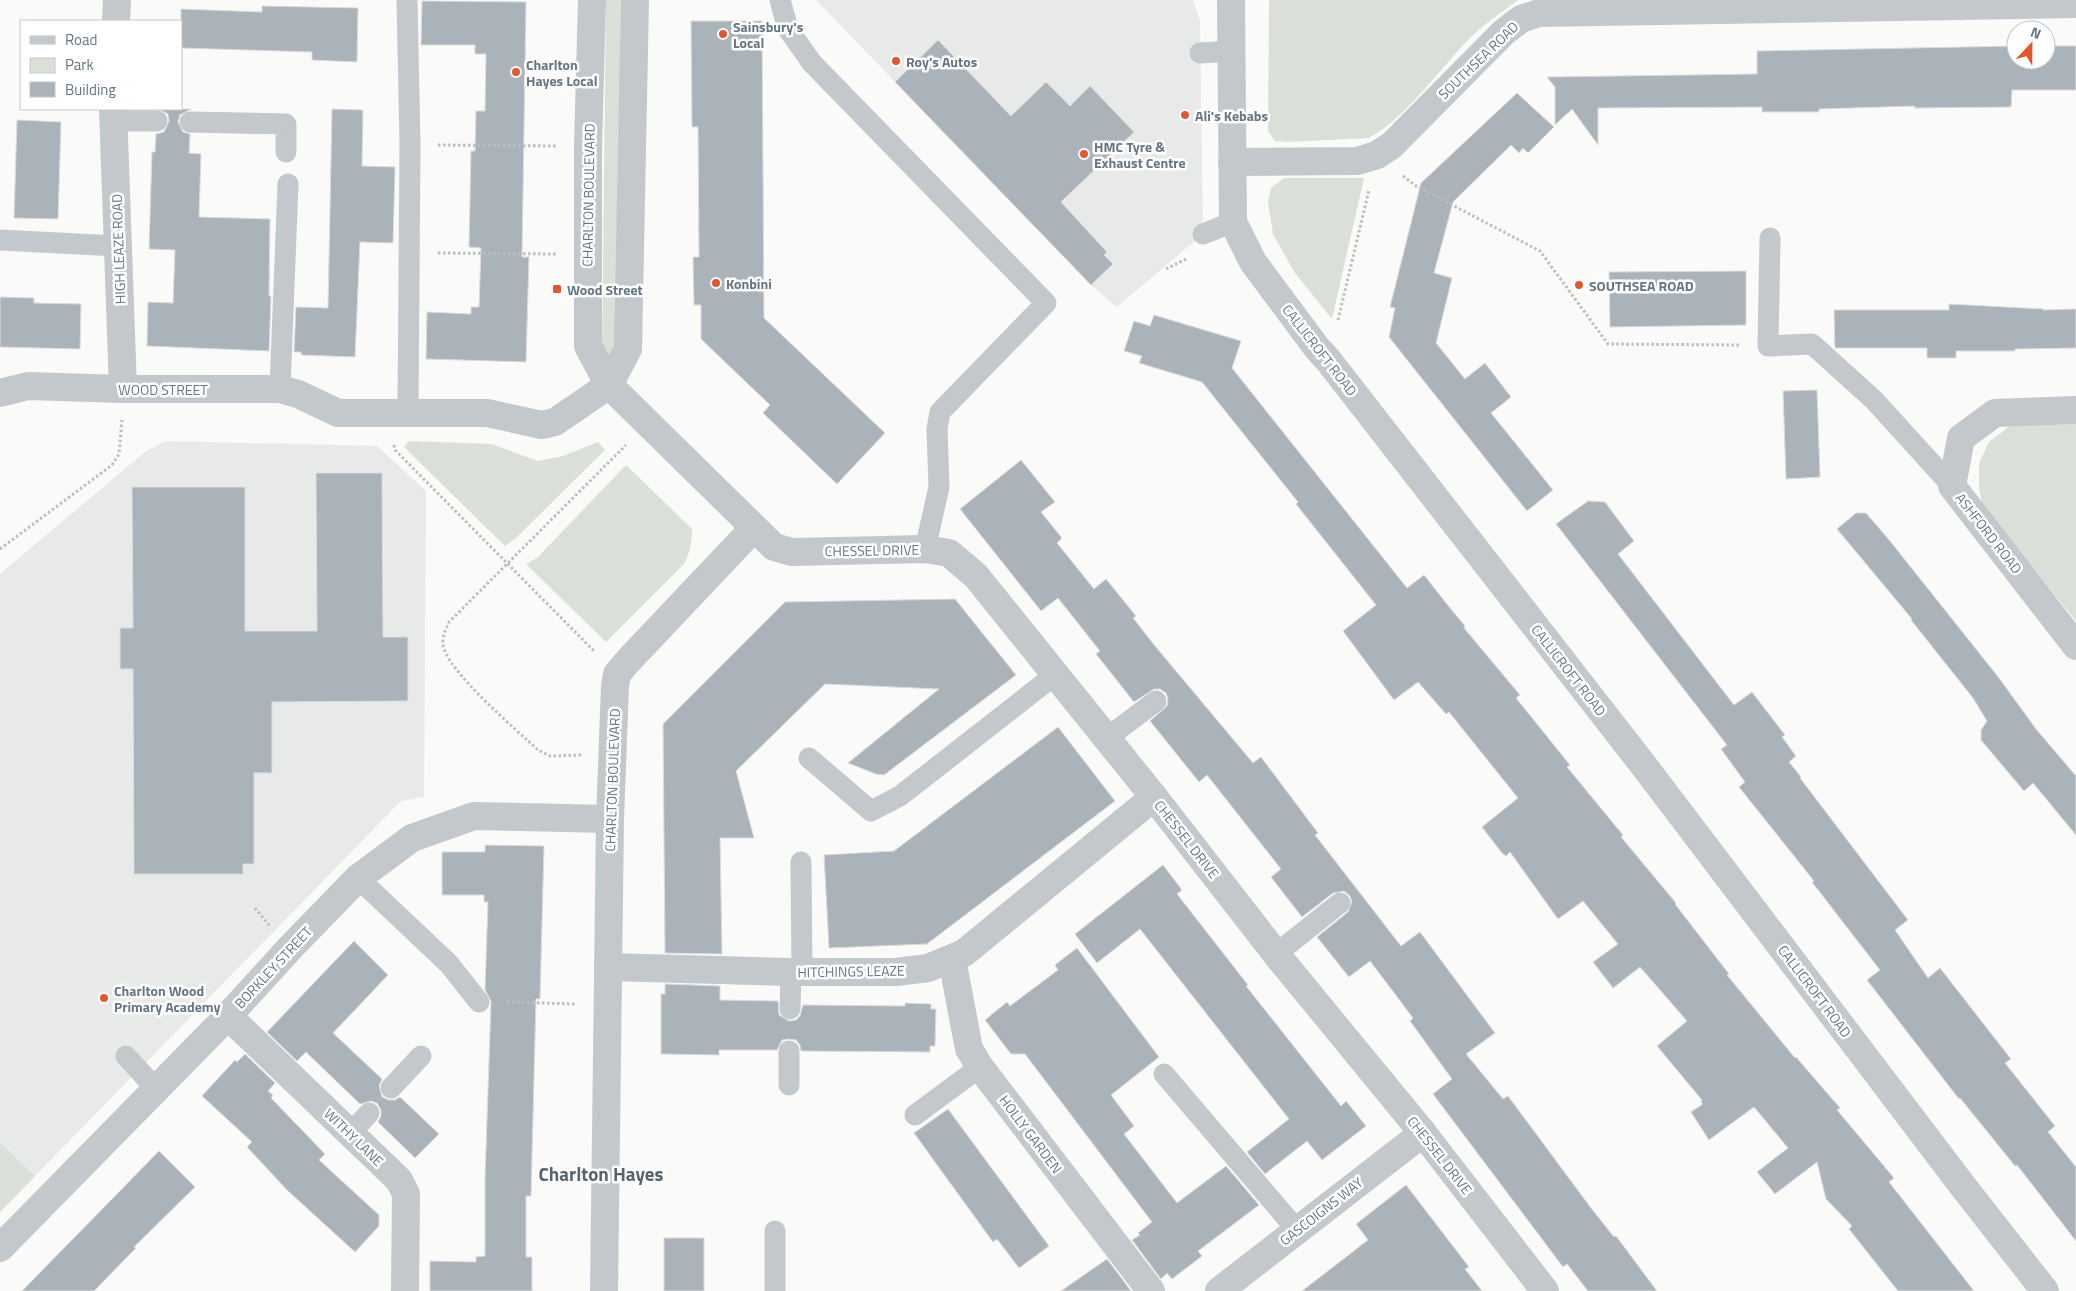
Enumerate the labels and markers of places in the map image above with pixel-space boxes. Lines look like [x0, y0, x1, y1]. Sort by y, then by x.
place label: Sainsbury's Local [733, 16, 804, 53]
marker: Sainsbury's Local [717, 28, 729, 40]
place label: Roy's Autos [906, 51, 978, 72]
place label: Charlton Hayes Local [526, 54, 597, 91]
marker: Roy's Autos [890, 55, 902, 67]
marker: Charlton Hayes Local [510, 66, 522, 78]
place label: Ali's Kebabs [1195, 105, 1268, 126]
marker: Ali's Kebabs [1179, 109, 1191, 121]
place label: HMC Tyre & Exhaust Centre [1094, 136, 1186, 173]
marker: HMC Tyre & Exhaust Centre [1078, 148, 1090, 160]
place label: Konbini [726, 273, 772, 294]
place label: SOUTHSEA ROAD [1589, 275, 1694, 296]
marker: Konbini [710, 277, 722, 289]
place label: Wood Street [567, 279, 643, 300]
marker: SOUTHSEA ROAD [1573, 279, 1585, 291]
marker: Wood Street [551, 283, 563, 295]
place label: Charlton Wood Primary Academy [114, 980, 221, 1017]
marker: Charlton Wood Primary Academy [98, 992, 110, 1004]

